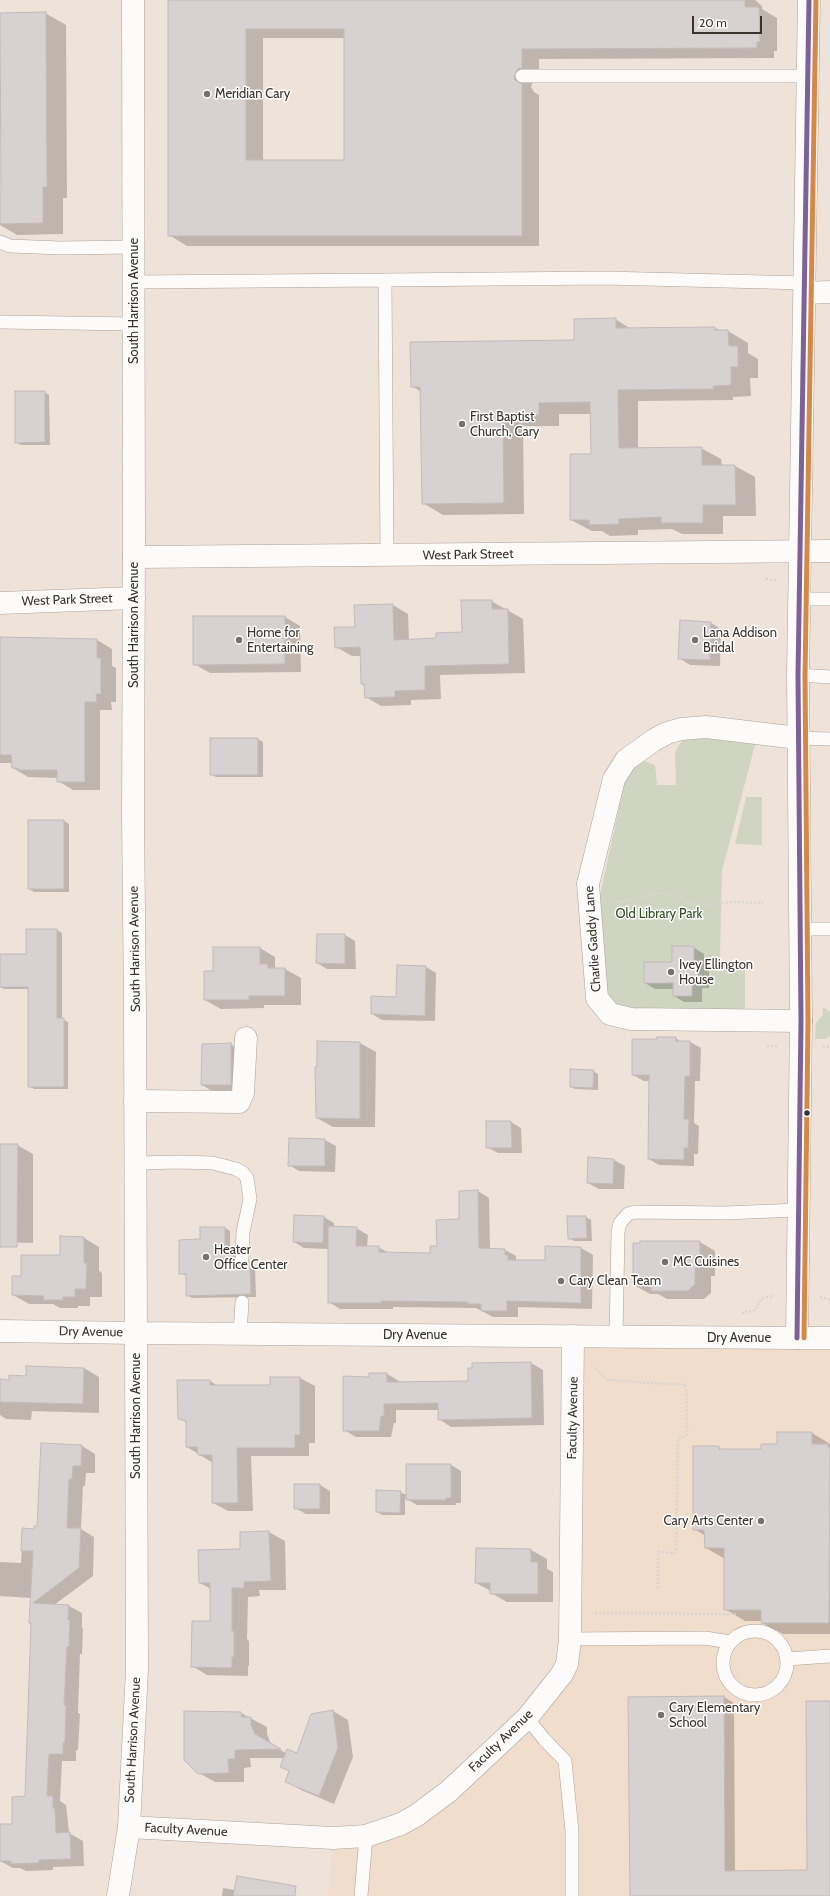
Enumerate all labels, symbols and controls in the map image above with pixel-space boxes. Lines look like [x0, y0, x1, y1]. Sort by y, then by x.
scale bar [694, 8, 764, 34]
text: 20 m [699, 15, 727, 30]
place label: Meridian Cary [215, 86, 290, 102]
marker: Meridian Cary [202, 89, 212, 99]
street label: South Harrison Avenue [126, 238, 142, 364]
place label: First Baptist Church, Cary [470, 409, 539, 440]
marker: First Baptist Church, Cary [457, 419, 467, 429]
street label: West Park Street [422, 546, 514, 564]
street label: South Harrison Avenue [126, 562, 142, 688]
street label: West Park Street [21, 591, 113, 609]
place label: Home for Entertaining [247, 625, 313, 656]
place label: Lana Addison Bridal [703, 625, 777, 656]
marker: Home for Entertaining [234, 635, 244, 645]
marker: Lana Addison Bridal [690, 635, 700, 645]
street label: Charlie Gaddy Lane [582, 885, 604, 993]
street label: South Harrison Avenue [126, 886, 144, 1012]
park label: Old Library Park [616, 906, 702, 922]
place label: Ivey Ellington House [679, 957, 753, 988]
marker: Ivey Ellington House [666, 967, 676, 977]
unlabelled marker [802, 1108, 812, 1118]
place label: Heater Office Center [214, 1242, 287, 1273]
marker: Heater Office Center [201, 1252, 211, 1262]
place label: MC Cuisines [673, 1254, 739, 1270]
marker: MC Cuisines [660, 1257, 670, 1267]
place label: Cary Clean Team [569, 1273, 661, 1289]
marker: Cary Clean Team [556, 1276, 566, 1286]
street label: Dry Avenue [59, 1324, 123, 1340]
street label: Dry Avenue [383, 1327, 447, 1343]
street label: Dry Avenue [707, 1330, 771, 1346]
street label: South Harrison Avenue [128, 1353, 144, 1479]
street label: Faculty Avenue [564, 1376, 582, 1460]
place label: Cary Arts Center [664, 1513, 753, 1529]
marker: Cary Arts Center [756, 1516, 766, 1526]
street label: South Harrison Avenue [122, 1677, 144, 1803]
place label: Cary Elementary School [669, 1700, 760, 1731]
street label: Faculty Avenue [466, 1707, 536, 1775]
marker: Cary Elementary School [656, 1710, 666, 1720]
street label: Faculty Avenue [144, 1820, 228, 1840]

